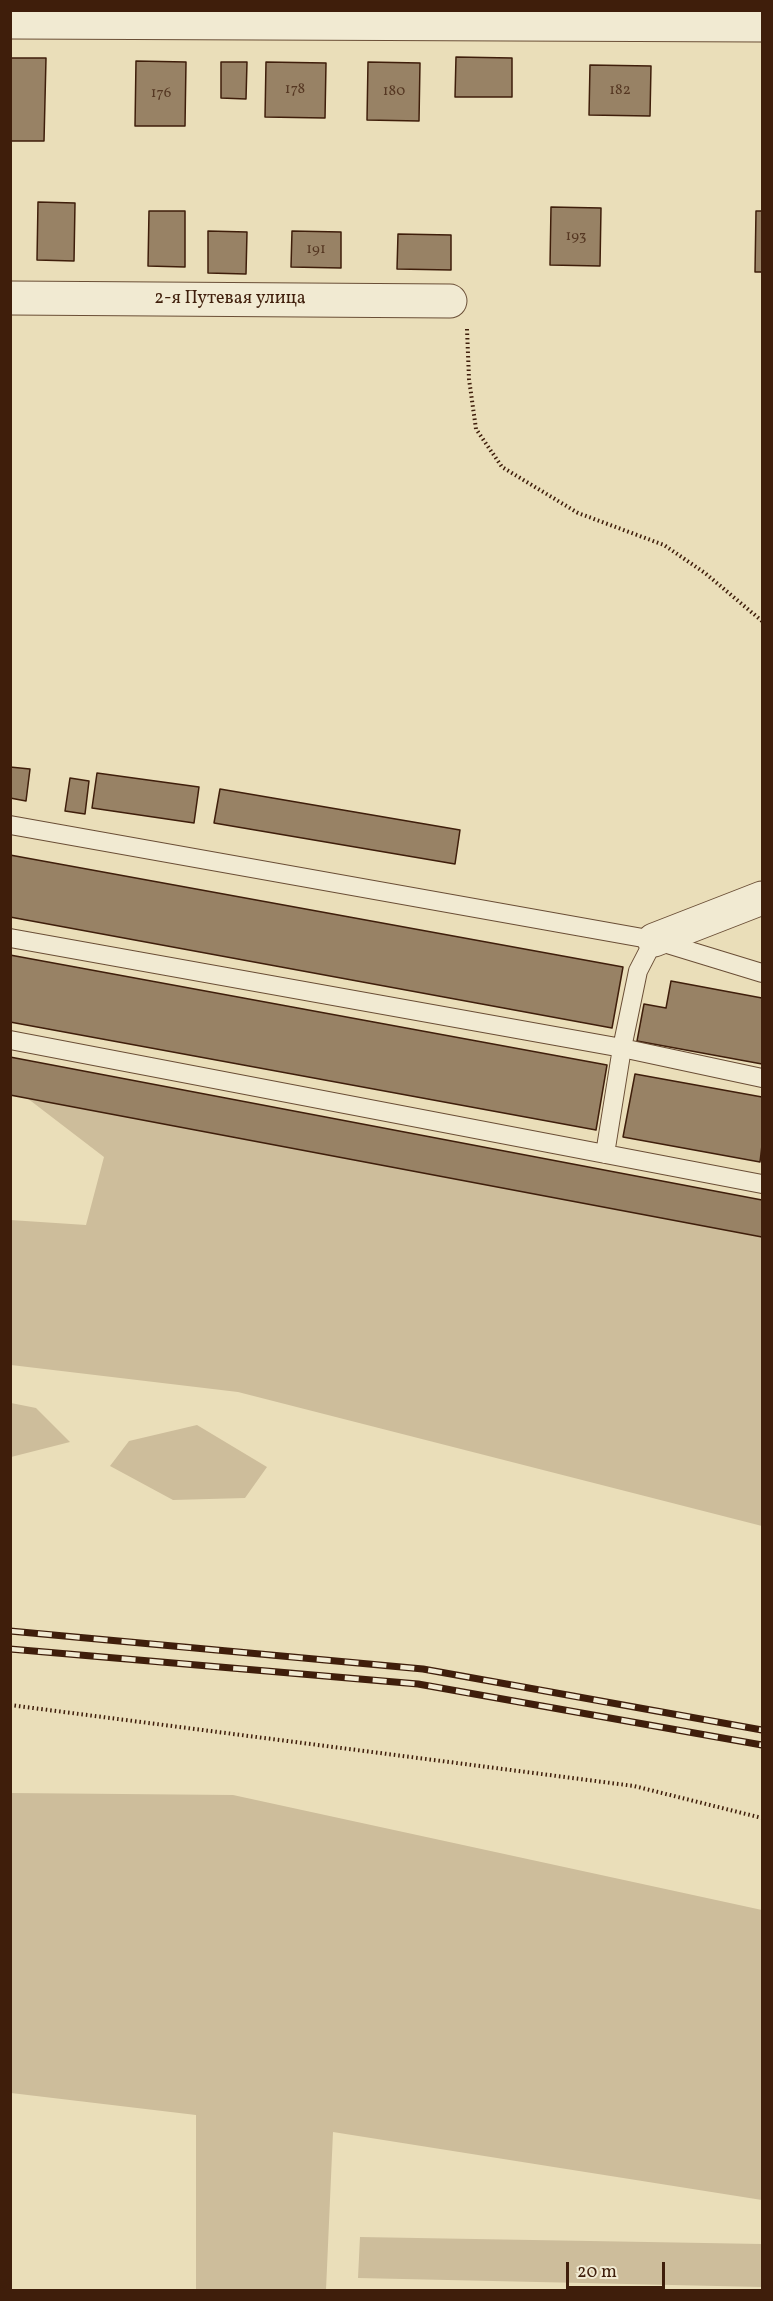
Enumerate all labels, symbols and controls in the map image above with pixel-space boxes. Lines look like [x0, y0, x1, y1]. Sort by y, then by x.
house number: 178 [285, 81, 305, 99]
house number: 182 [609, 82, 631, 100]
house number: 180 [383, 83, 405, 101]
house number: 176 [151, 85, 171, 103]
house number: 193 [566, 228, 586, 246]
house number: 191 [306, 241, 326, 259]
street label: 2-я Путевая улица [154, 289, 306, 311]
scale bar [569, 2250, 668, 2288]
text: 20 m [577, 2260, 617, 2285]

